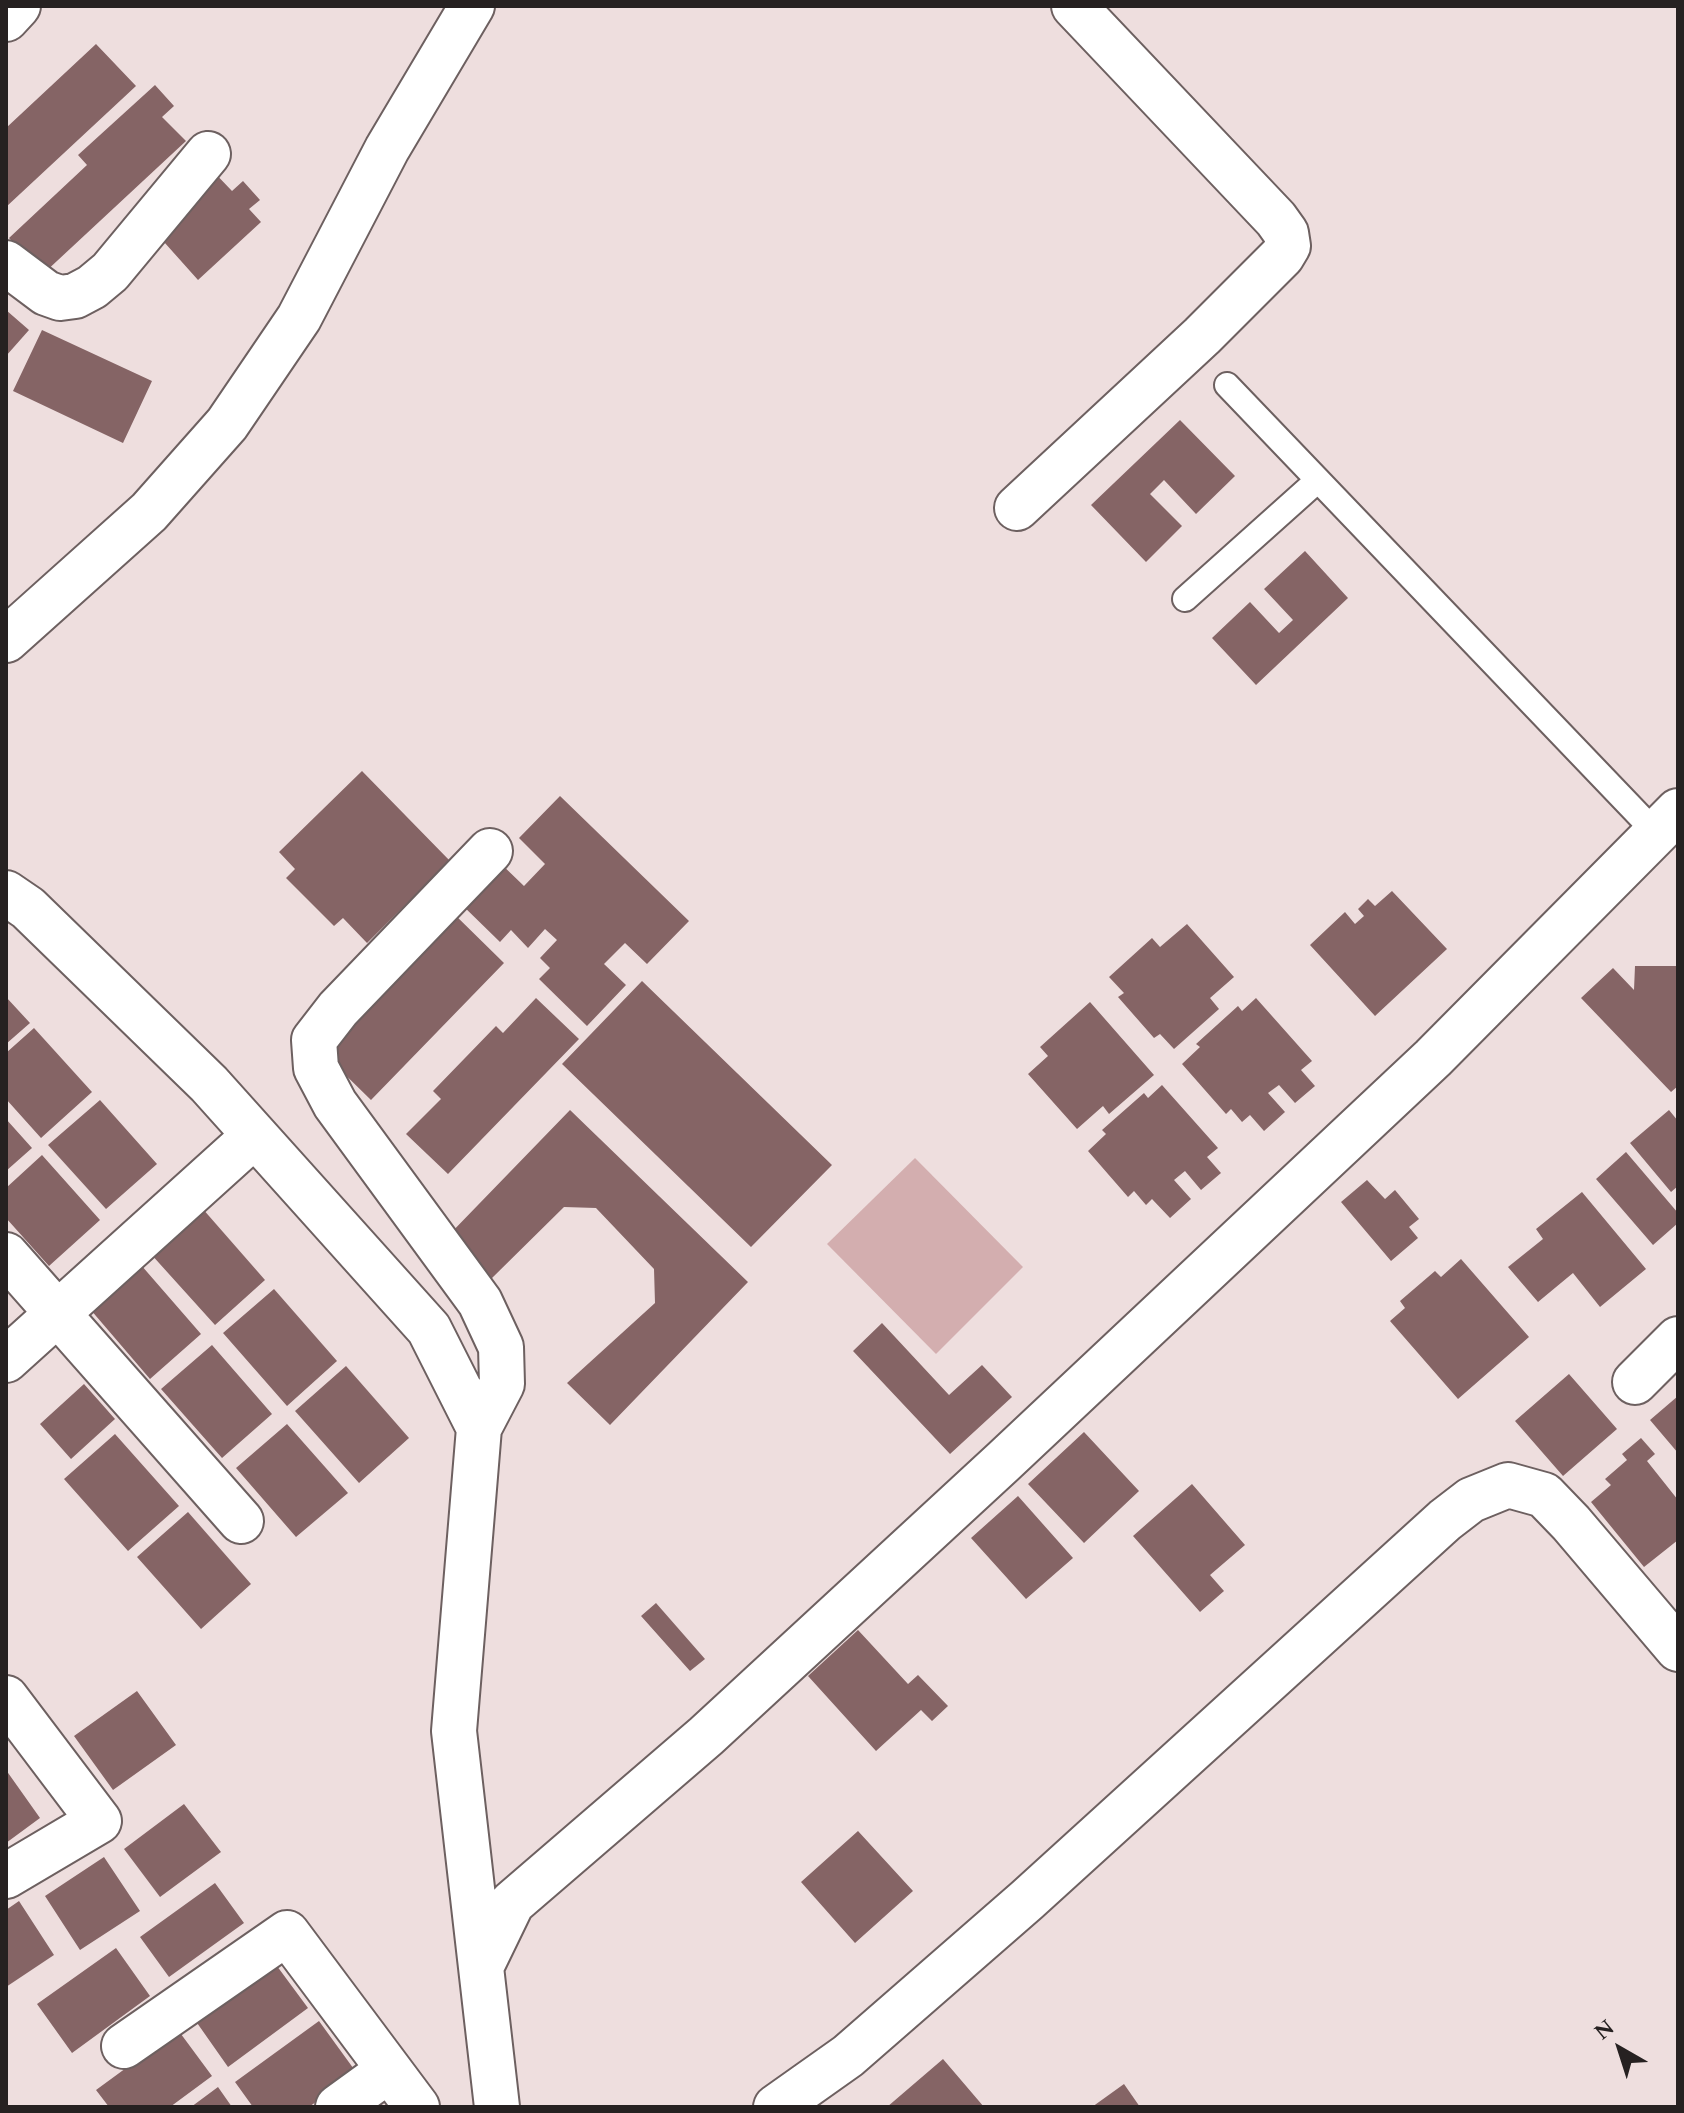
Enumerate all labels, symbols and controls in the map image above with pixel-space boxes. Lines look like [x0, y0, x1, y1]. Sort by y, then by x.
north arrow [1580, 2009, 1660, 2089]
text: N [1587, 2011, 1622, 2048]

